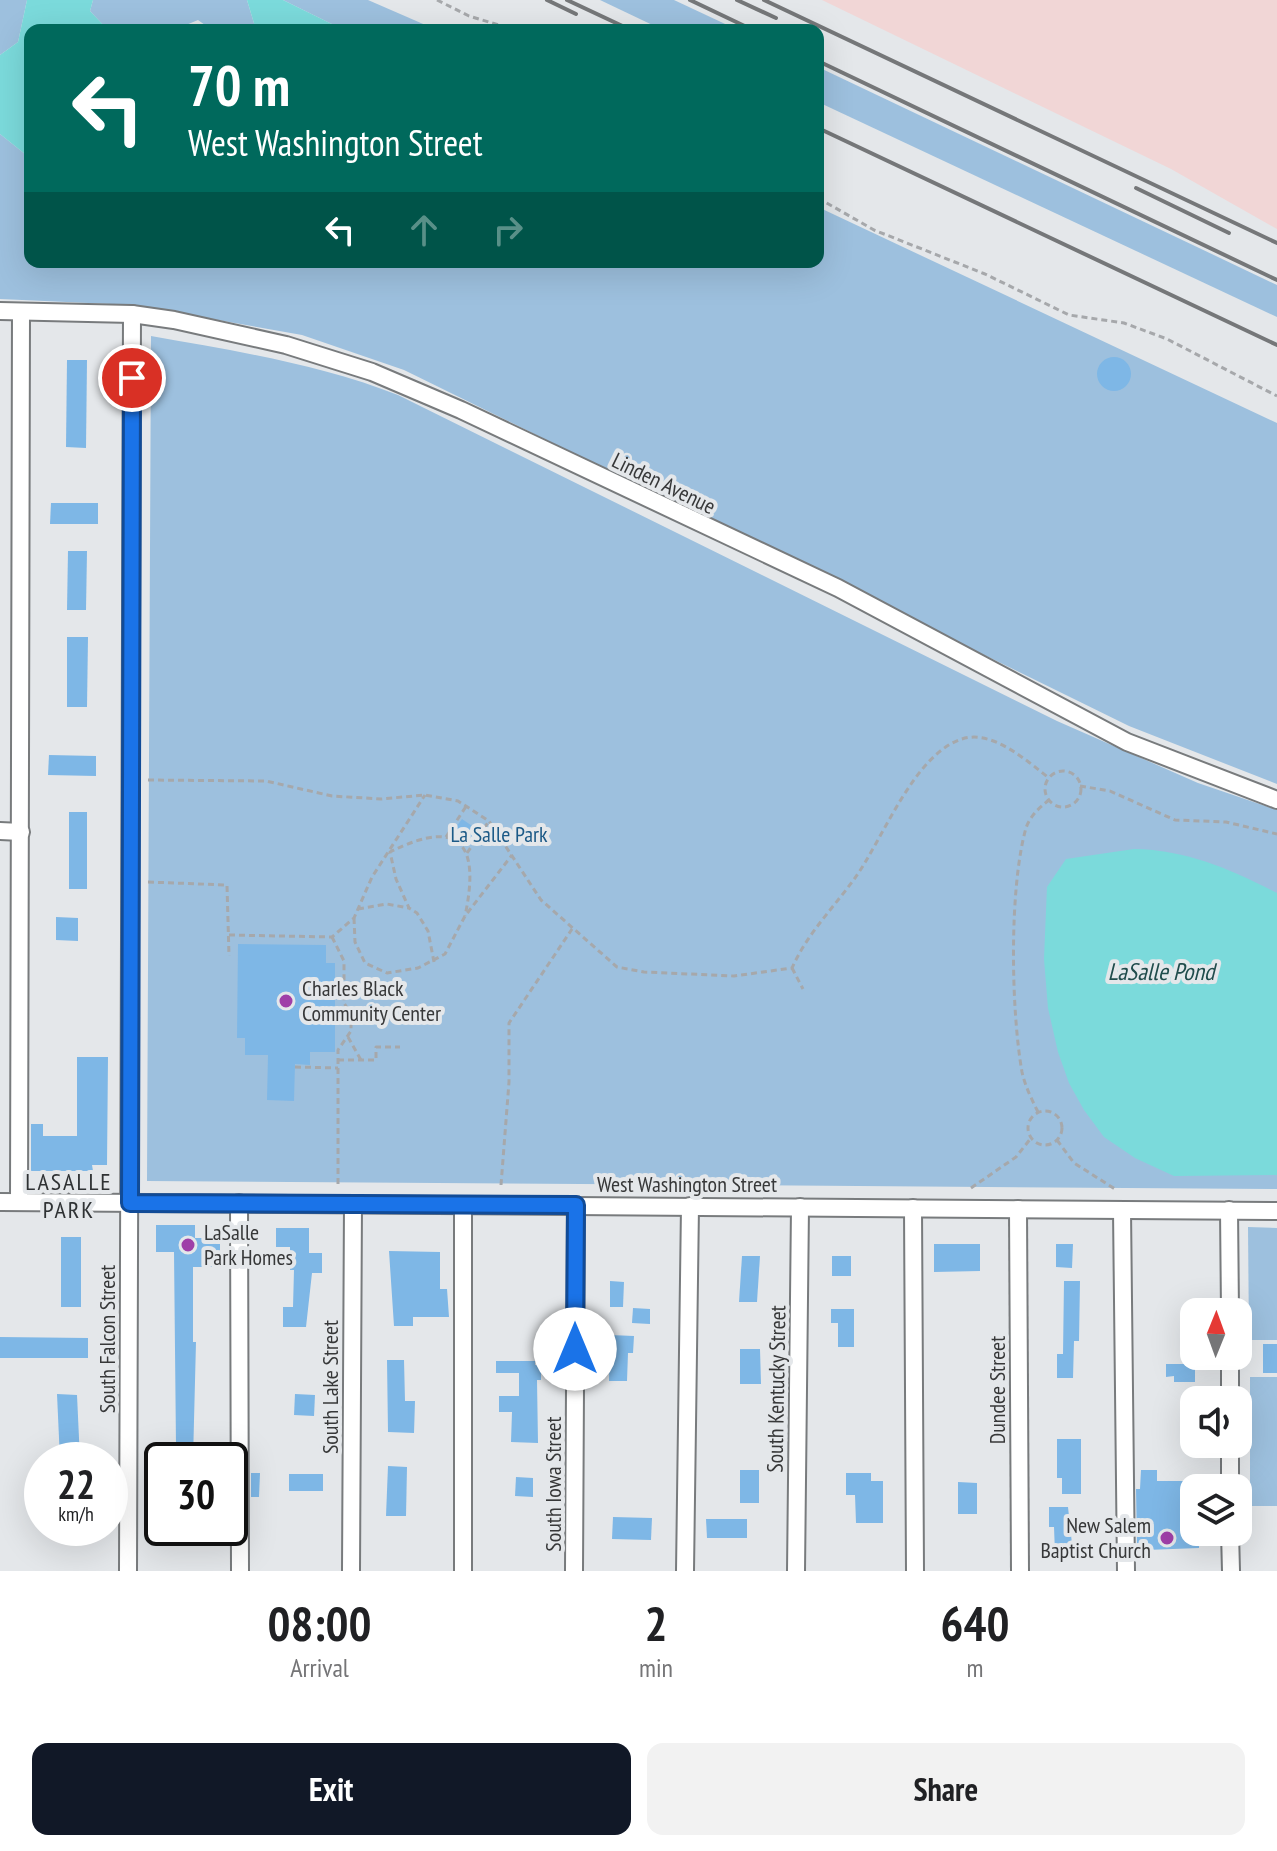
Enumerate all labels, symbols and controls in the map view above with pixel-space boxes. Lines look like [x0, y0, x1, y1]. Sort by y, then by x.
text: 70 m [188, 49, 290, 121]
icon: left [56, 56, 160, 160]
text: West Washington Street [188, 119, 483, 166]
icon: left [318, 208, 362, 252]
icon: ahead [402, 208, 446, 252]
icon: right [486, 208, 530, 252]
pin [98, 344, 166, 412]
icon: arrive [110, 356, 154, 400]
street label: Linden Avenue [608, 446, 720, 520]
park label: La Salle Park [450, 820, 548, 848]
water label: LaSalle Pond [1108, 956, 1218, 987]
place label: Charles Black Community Center [302, 974, 441, 1027]
marker: Charles Black Community Center [277, 992, 295, 1010]
district label: LASALLE PARK [25, 1166, 113, 1225]
street label: West Washington Street [597, 1170, 777, 1198]
place label: LaSalle Park Homes [204, 1218, 293, 1271]
marker: LaSalle Park Homes [179, 1236, 197, 1254]
street label: South Falcon Street [93, 1265, 121, 1413]
north arrow [1180, 1298, 1252, 1370]
map controls [1180, 1298, 1252, 1546]
street label: South Kentucky Street [761, 1305, 791, 1473]
position arrow [533, 1307, 617, 1391]
street label: South Lake Street [316, 1320, 344, 1454]
street label: Dundee Street [983, 1336, 1011, 1444]
button: sound [1180, 1386, 1252, 1458]
street label: South Iowa Street [539, 1416, 567, 1552]
speed limit sign: 30 [144, 1442, 248, 1546]
text: 22 [57, 1458, 95, 1510]
button: layers [1180, 1474, 1252, 1546]
text: km/h [58, 1501, 94, 1527]
place label: New Salem Baptist Church [1040, 1511, 1151, 1564]
marker: New Salem Baptist Church [1158, 1529, 1176, 1547]
text: 08:00 [268, 1592, 371, 1654]
text: 2 [645, 1592, 667, 1654]
text: 640 [941, 1592, 1009, 1654]
text: Arrival [290, 1651, 349, 1684]
text: min [639, 1651, 673, 1684]
text: m [967, 1651, 983, 1684]
button: Exit [32, 1743, 631, 1835]
button: Share [647, 1743, 1245, 1835]

